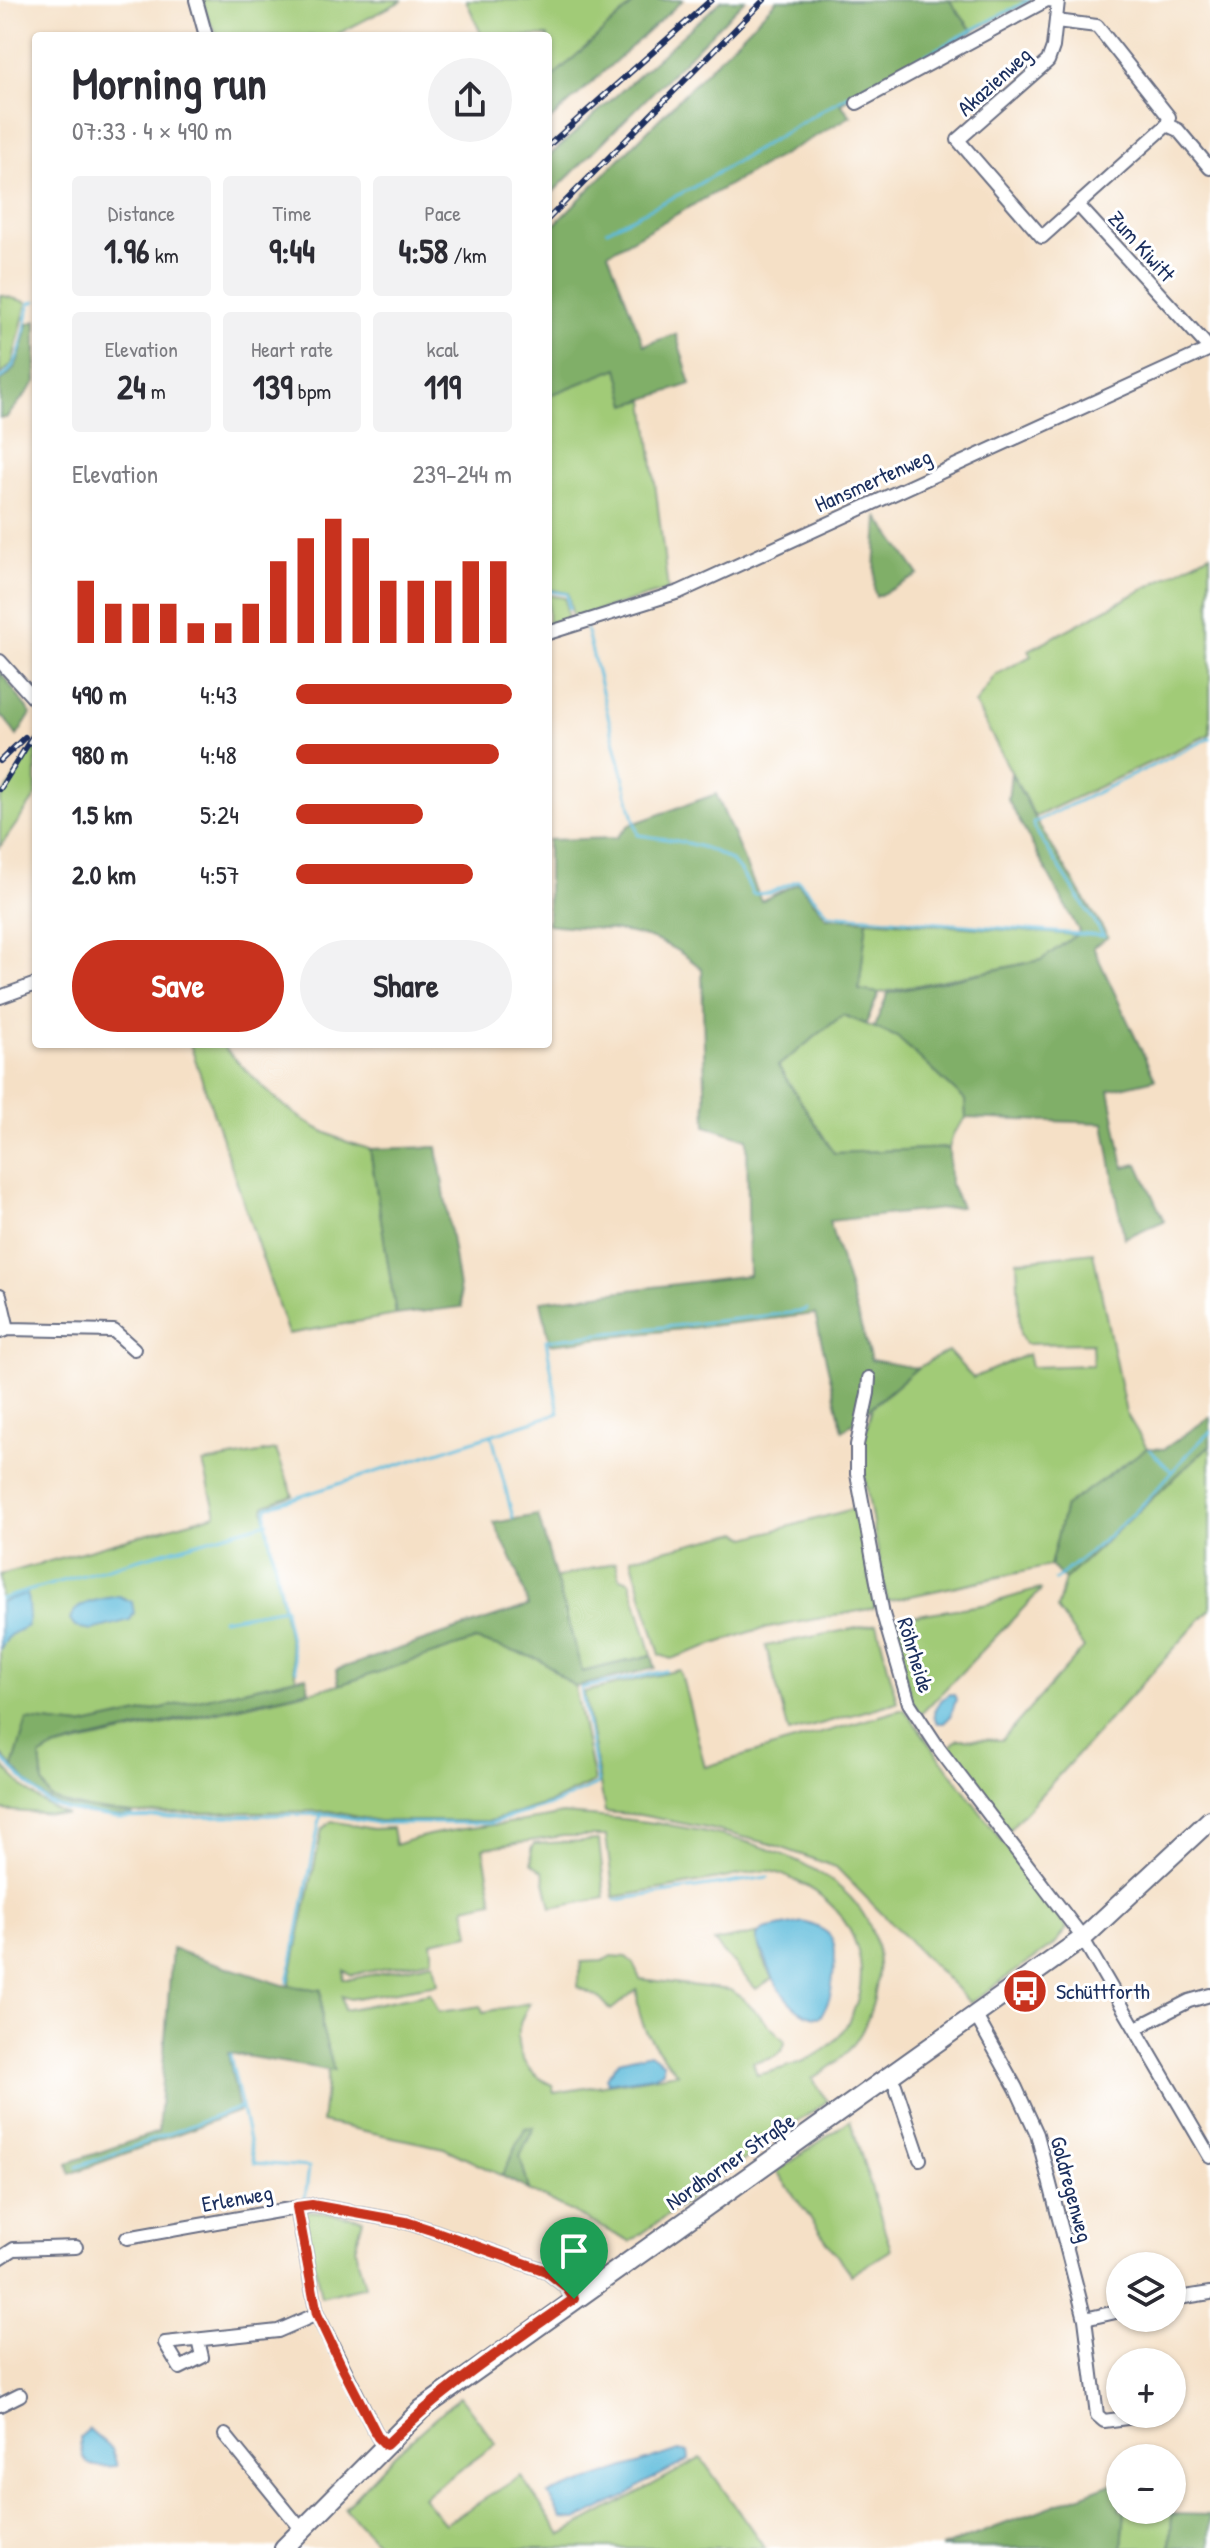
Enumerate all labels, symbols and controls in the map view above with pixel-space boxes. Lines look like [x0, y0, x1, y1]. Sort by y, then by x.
street label: Akazienweg [950, 40, 1038, 122]
text: Morning run [72, 53, 267, 113]
button: share [428, 58, 512, 142]
text: 07:33 · 4 × 490 m [72, 113, 232, 148]
text: Distance [108, 198, 175, 228]
text: Time [273, 198, 311, 228]
text: Pace [424, 198, 461, 228]
street label: Zum Kiwitt [1102, 204, 1182, 289]
text: 1.96 [104, 228, 150, 274]
text: 9:44 [269, 228, 315, 274]
text: 4:58 [399, 228, 448, 274]
text: km [150, 240, 179, 270]
text: /km [448, 240, 487, 270]
text: Elevation [105, 334, 178, 364]
text: Heart rate [251, 334, 333, 364]
text: kcal [427, 334, 459, 364]
text: 24 [117, 364, 146, 410]
text: 139 [253, 364, 293, 410]
text: 119 [424, 364, 461, 410]
text: m [146, 376, 166, 406]
text: bpm [293, 376, 331, 406]
street label: Hansmertenweg [810, 441, 936, 519]
text: Elevation [72, 456, 158, 491]
text: 239–244 m [412, 456, 512, 491]
text: 490 m [72, 677, 127, 712]
text: 4:43 [200, 677, 237, 712]
text: 980 m [72, 737, 128, 772]
text: 4:48 [200, 737, 237, 772]
text: 1.5 km [72, 797, 132, 832]
text: 5:24 [200, 797, 239, 832]
text: 2.0 km [72, 857, 136, 892]
text: 4:57 [200, 857, 240, 892]
button: Save [72, 940, 284, 1032]
button: Share [300, 940, 512, 1032]
street label: Röhrheide [890, 1614, 942, 1696]
bus stop icon: Schüttforth [1001, 1967, 1049, 2015]
place label: Schüttforth [1056, 1976, 1150, 2006]
street label: Nordhorner Straße [659, 2105, 801, 2217]
street label: Goldregenweg [1043, 2133, 1101, 2245]
street label: Erlenweg [199, 2177, 275, 2219]
pin [540, 2217, 608, 2299]
icon: arrive [552, 2229, 596, 2273]
map controls [1106, 2252, 1186, 2524]
button: layers [1106, 2252, 1186, 2332]
button: + [1106, 2348, 1186, 2428]
button: − [1106, 2444, 1186, 2524]

